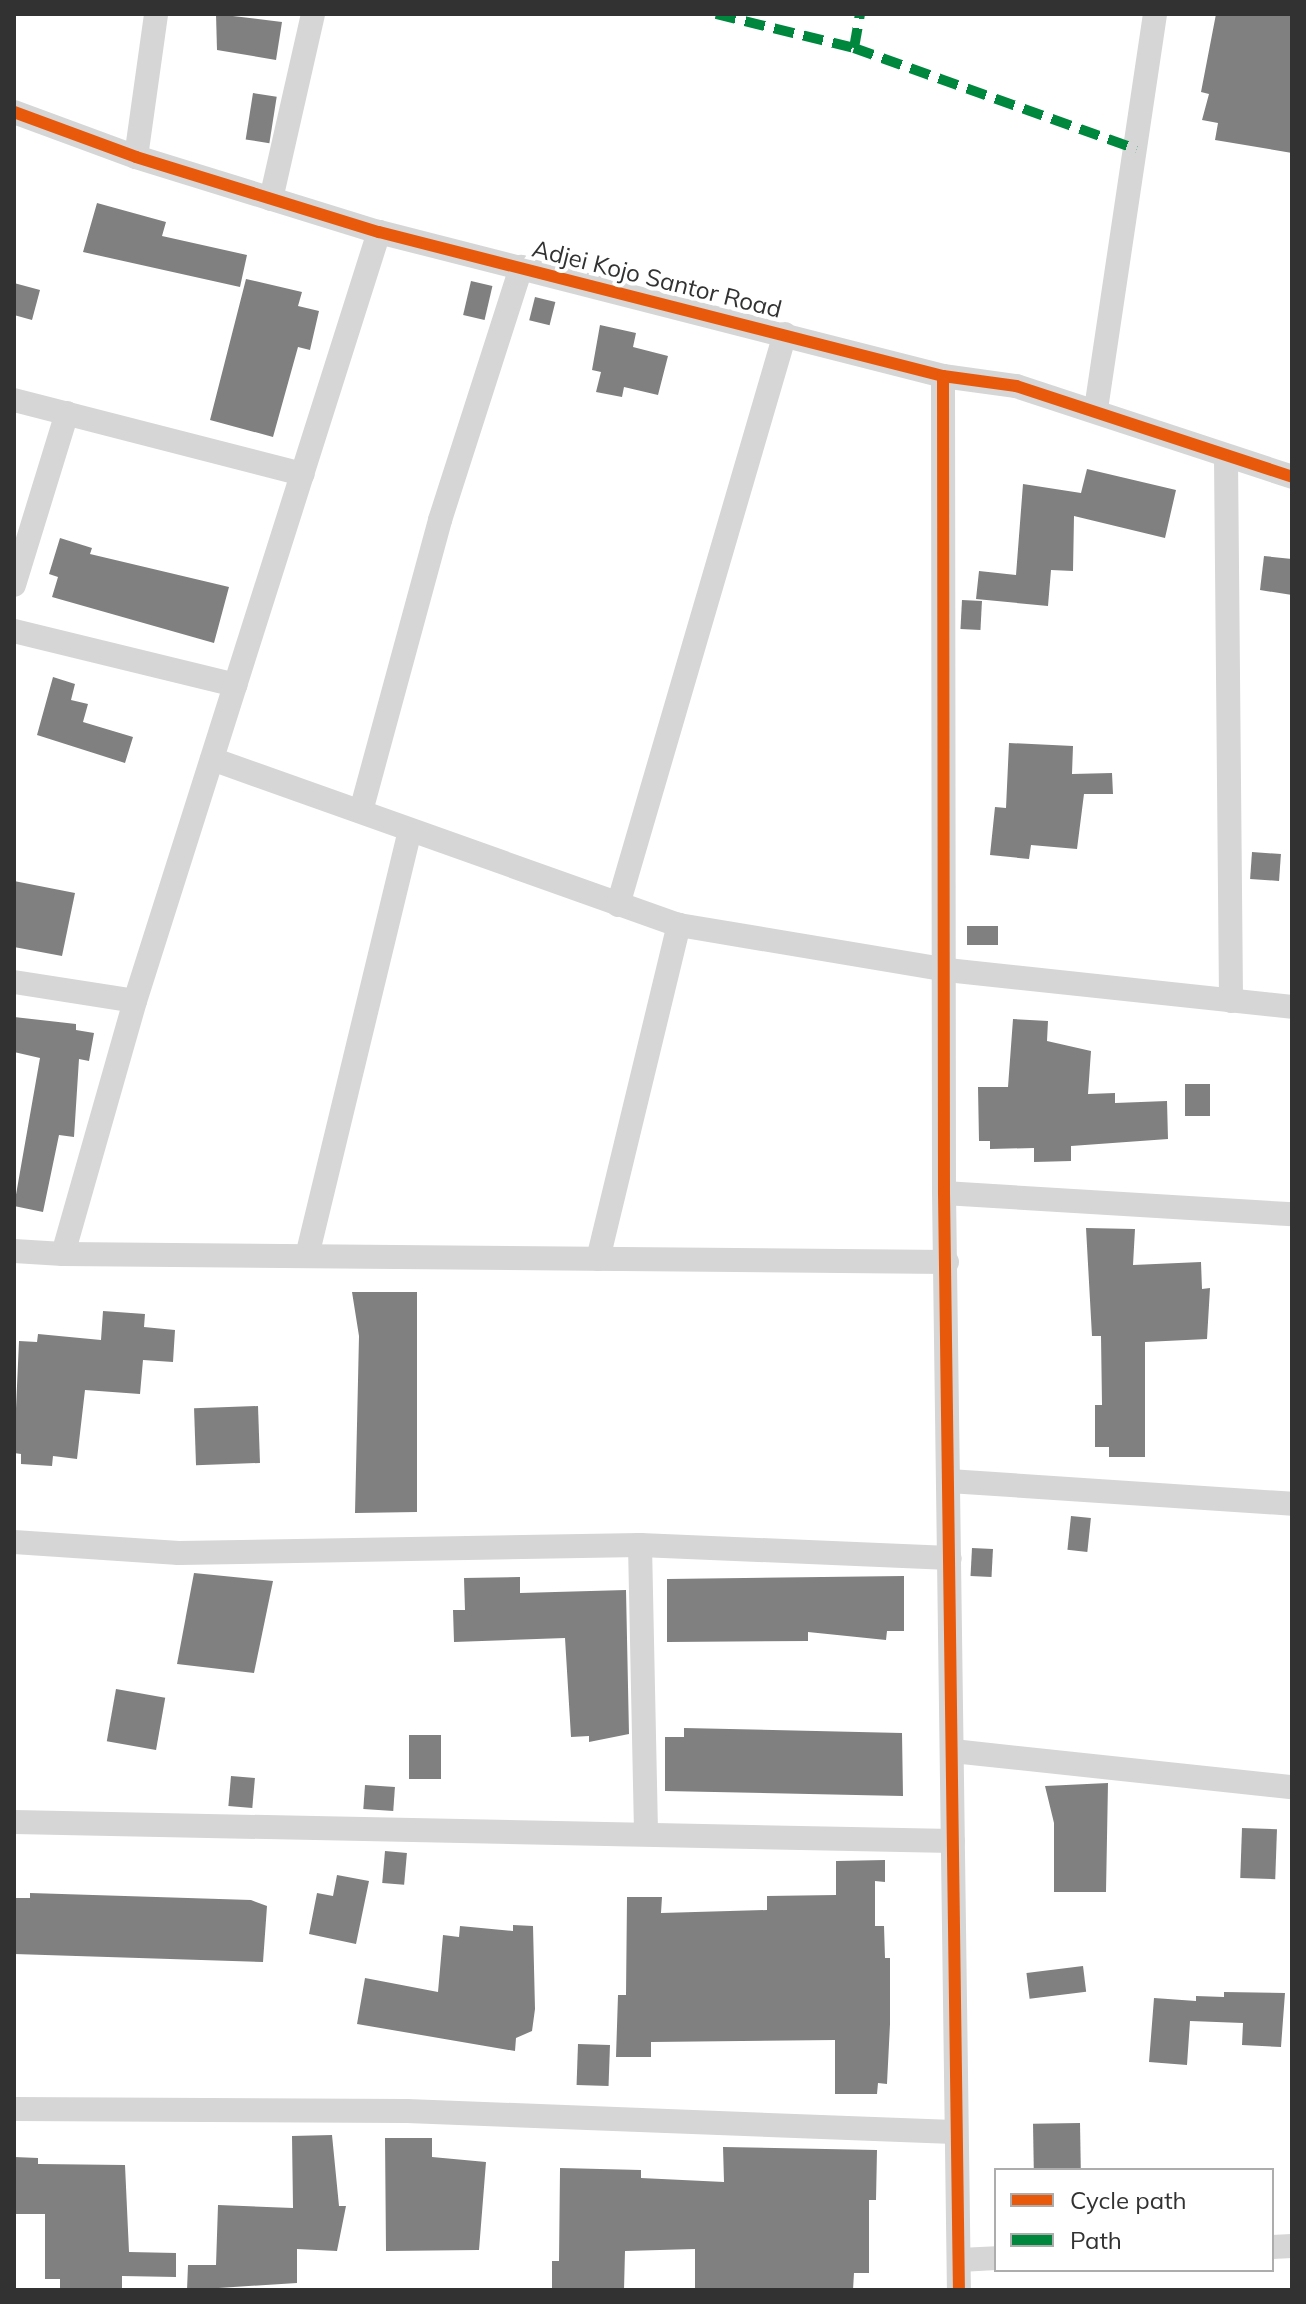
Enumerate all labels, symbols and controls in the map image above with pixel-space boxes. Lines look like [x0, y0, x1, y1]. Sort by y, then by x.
street label: Adjei Kojo Santor Road [529, 234, 785, 324]
legend [994, 2168, 1274, 2272]
text: Cycle path [1070, 2185, 1187, 2215]
text: Path [1070, 2225, 1122, 2255]

